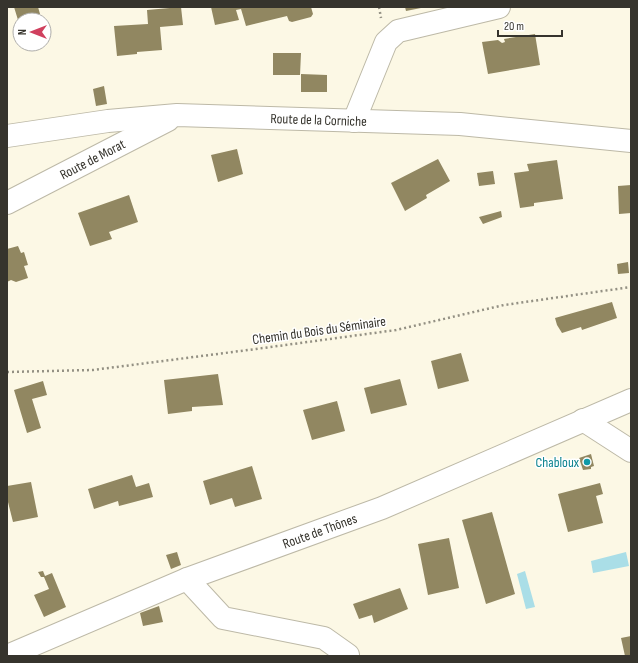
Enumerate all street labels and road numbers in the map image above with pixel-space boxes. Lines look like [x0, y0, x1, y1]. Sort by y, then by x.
street label: Route de la Corniche [270, 110, 367, 130]
street label: Route de Morat [57, 136, 128, 183]
street label: Chemin du Bois du Séminaire [251, 313, 387, 348]
street label: Route de Thônes [280, 510, 359, 552]

